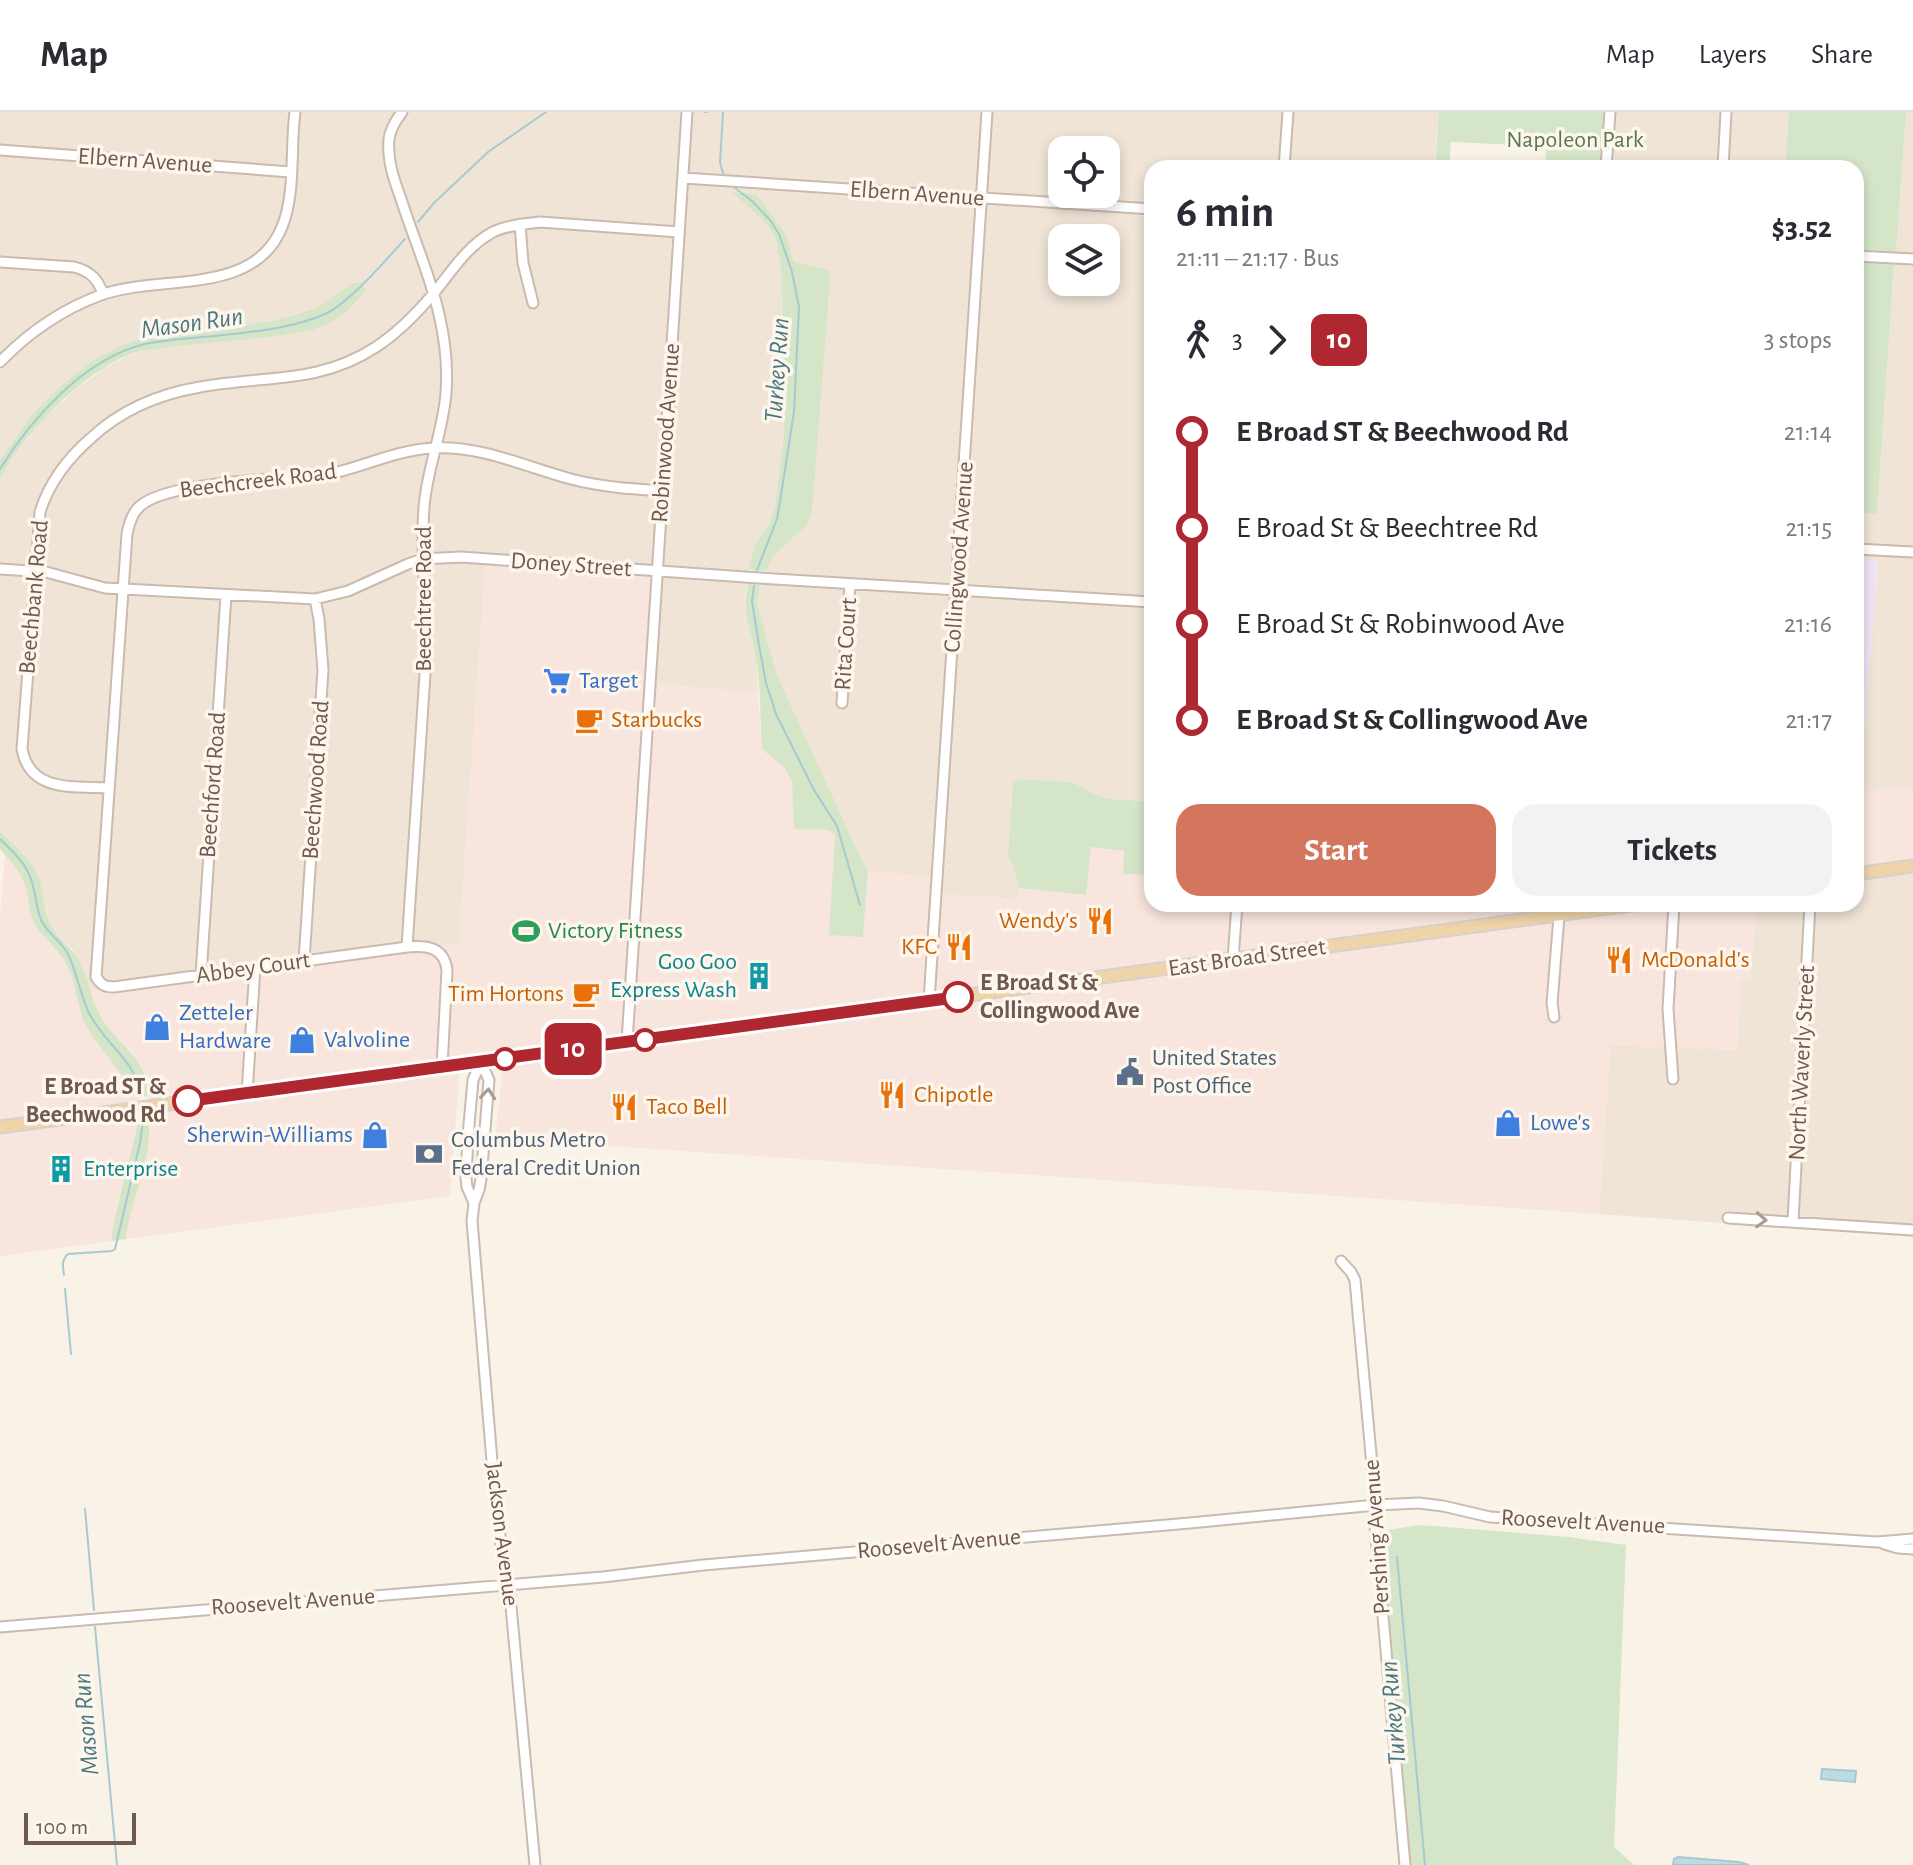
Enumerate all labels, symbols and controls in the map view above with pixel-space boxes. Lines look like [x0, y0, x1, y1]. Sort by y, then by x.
text: Map [40, 36, 108, 74]
text: Map [1606, 41, 1655, 69]
text: Layers [1699, 41, 1767, 69]
text: Share [1811, 41, 1873, 69]
park label: Napoleon Park [1506, 128, 1644, 152]
map controls [1048, 136, 1120, 296]
button: locate [1048, 136, 1120, 208]
street label: Elbern Avenue [77, 144, 213, 178]
street label: Elbern Avenue [849, 177, 985, 211]
text: 6 min [1176, 191, 1274, 235]
text: $3.52 [1772, 213, 1832, 243]
button: layers [1048, 224, 1120, 296]
text: 21:11 – 21:17 · Bus [1176, 245, 1339, 271]
water label: Mason Run [139, 303, 245, 343]
water label: Turkey Run [760, 317, 794, 423]
icon: walk [1176, 318, 1220, 362]
icon: forward [1255, 318, 1299, 362]
text: 10 [1327, 326, 1351, 354]
text: 3 [1232, 327, 1243, 353]
text: 3 stops [1764, 327, 1832, 353]
street label: Robinwood Avenue [648, 342, 684, 524]
text: E Broad ST & Beechwood Rd [1236, 417, 1569, 447]
text: 21:14 [1784, 419, 1832, 445]
street label: Beechcreek Road [178, 459, 338, 503]
street label: Collingwood Avenue [940, 461, 978, 653]
text: E Broad St & Beechtree Rd [1236, 513, 1538, 543]
text: 21:15 [1785, 515, 1832, 541]
street label: Beechbank Road [15, 519, 53, 675]
street label: Beechtree Road [412, 526, 436, 672]
street label: Doney Street [510, 549, 633, 581]
street label: Rita Court [831, 596, 861, 691]
text: E Broad St & Robinwood Ave [1236, 609, 1565, 639]
text: 21:16 [1784, 611, 1832, 637]
supermarket icon: Target [542, 666, 572, 696]
place label: Target [579, 669, 639, 693]
street label: Beechwood Road [298, 700, 334, 860]
cafe icon: Starbucks [574, 705, 604, 735]
text: E Broad St & Collingwood Ave [1236, 705, 1588, 735]
text: 21:17 [1785, 707, 1832, 733]
place label: Starbucks [611, 708, 702, 732]
street label: Beechford Road [196, 711, 230, 859]
button: Start [1176, 804, 1496, 896]
button: Tickets [1512, 804, 1832, 896]
restaurant icon: Wendy's [1085, 906, 1115, 936]
place label: Wendy's [999, 909, 1078, 933]
sports icon: Victory Fitness [511, 916, 541, 946]
place label: Victory Fitness [548, 919, 683, 943]
restaurant icon: KFC [944, 932, 974, 962]
place label: KFC [901, 935, 937, 959]
street label: East Broad Street [1167, 935, 1328, 981]
restaurant icon: McDonald's [1604, 945, 1634, 975]
street label: Abbey Court [194, 948, 312, 988]
place label: McDonald's [1641, 948, 1750, 972]
place label: Goo Goo Express Wash [610, 950, 737, 1002]
building icon: Goo Goo Express Wash [744, 961, 774, 991]
street label: North Waverly Street [1785, 964, 1819, 1161]
place label: E Broad St & Collingwood Ave [980, 971, 1140, 1023]
cafe icon: Tim Hortons [571, 979, 601, 1009]
place label: Tim Hortons [448, 982, 564, 1006]
marker: E Broad St & Collingwood Ave [943, 982, 973, 1012]
place label: Zetteler Hardware [179, 1001, 271, 1053]
shop icon: Zetteler Hardware [142, 1012, 172, 1042]
line badge: 10 [537, 1023, 609, 1075]
shop icon: Valvoline [287, 1025, 317, 1055]
place label: Valvoline [324, 1028, 410, 1052]
unlabelled marker [634, 1029, 656, 1051]
text: 10 [561, 1035, 585, 1063]
place label: United States Post Office [1152, 1046, 1277, 1098]
unlabelled marker [494, 1048, 516, 1070]
public building icon: United States Post Office [1115, 1057, 1145, 1087]
place label: E Broad ST & Beechwood Rd [26, 1075, 166, 1127]
restaurant icon: Chipotle [877, 1080, 907, 1110]
place label: Chipotle [914, 1083, 993, 1107]
marker: E Broad ST & Beechwood Rd [173, 1086, 203, 1116]
one-way arrow [479, 1087, 496, 1100]
restaurant icon: Taco Bell [609, 1092, 639, 1122]
place label: Taco Bell [646, 1095, 728, 1119]
shop icon: Lowe's [1493, 1108, 1523, 1138]
place label: Lowe's [1530, 1111, 1590, 1135]
shop icon: Sherwin-Williams [360, 1120, 390, 1150]
place label: Sherwin-Williams [187, 1123, 353, 1147]
place label: Columbus Metro Federal Credit Union [451, 1128, 641, 1180]
bank icon: Columbus Metro Federal Credit Union [414, 1139, 444, 1169]
building icon: Enterprise [46, 1154, 76, 1184]
place label: Enterprise [83, 1157, 178, 1181]
one-way arrow [1755, 1211, 1768, 1228]
street label: Pershing Avenue [1360, 1459, 1394, 1615]
street label: Jackson Avenue [481, 1461, 523, 1607]
street label: Roosevelt Avenue [1500, 1506, 1666, 1538]
street label: Roosevelt Avenue [856, 1525, 1022, 1563]
street label: Roosevelt Avenue [210, 1584, 376, 1620]
water label: Turkey Run [1375, 1660, 1411, 1766]
water label: Mason Run [69, 1672, 103, 1776]
scale bar [24, 1809, 136, 1845]
text: 100 m [36, 1816, 88, 1838]

